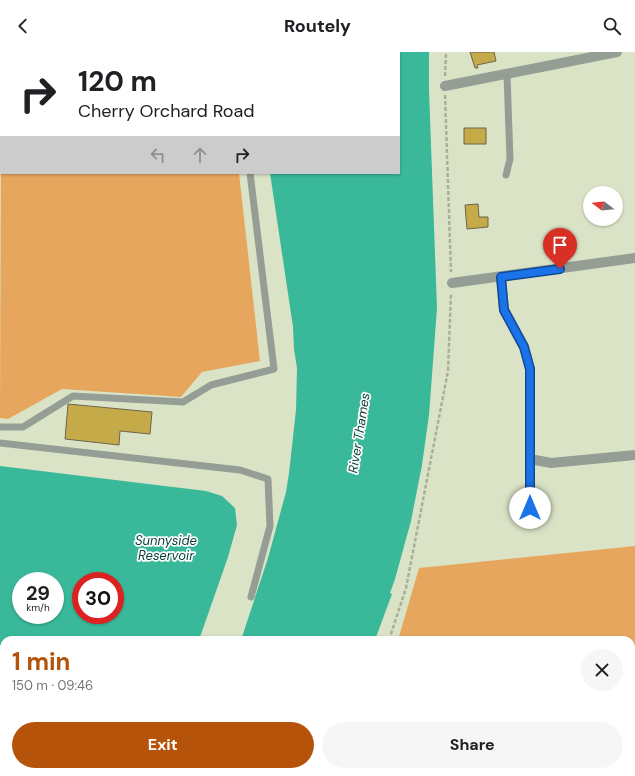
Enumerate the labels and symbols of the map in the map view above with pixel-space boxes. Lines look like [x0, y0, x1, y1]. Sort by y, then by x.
north arrow [583, 186, 623, 226]
pin [543, 228, 577, 269]
water label: River Thames [344, 392, 374, 474]
position arrow [509, 487, 551, 529]
water label: Sunnyside Reservoir [135, 532, 197, 564]
speed limit sign: 30 [72, 572, 124, 624]

